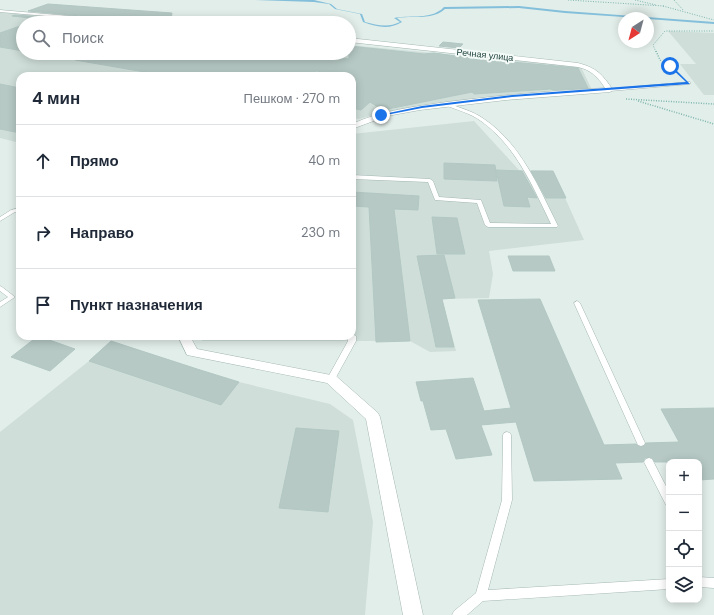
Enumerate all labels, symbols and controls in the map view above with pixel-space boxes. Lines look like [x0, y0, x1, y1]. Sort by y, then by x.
north arrow [618, 12, 654, 48]
search box [16, 16, 356, 60]
icon: search [30, 27, 52, 49]
text: Поиск [62, 28, 104, 48]
street label: Речная улица [456, 46, 514, 64]
route start [661, 57, 679, 75]
text: 4 мин [32, 87, 80, 109]
text: Пешком · 270 m [244, 90, 340, 107]
route end [372, 106, 390, 124]
icon: ahead [32, 150, 54, 172]
text: Прямо [70, 151, 119, 171]
text: 40 m [308, 152, 340, 169]
icon: right [32, 222, 54, 244]
text: Направо [70, 223, 134, 243]
text: 230 m [301, 224, 340, 241]
icon: arrive [32, 294, 54, 316]
text: Пункт назначения [70, 295, 203, 315]
map controls [666, 459, 702, 603]
button: + [666, 459, 702, 495]
button: − [666, 495, 702, 531]
button: locate [666, 531, 702, 567]
button: layers [666, 567, 702, 603]

